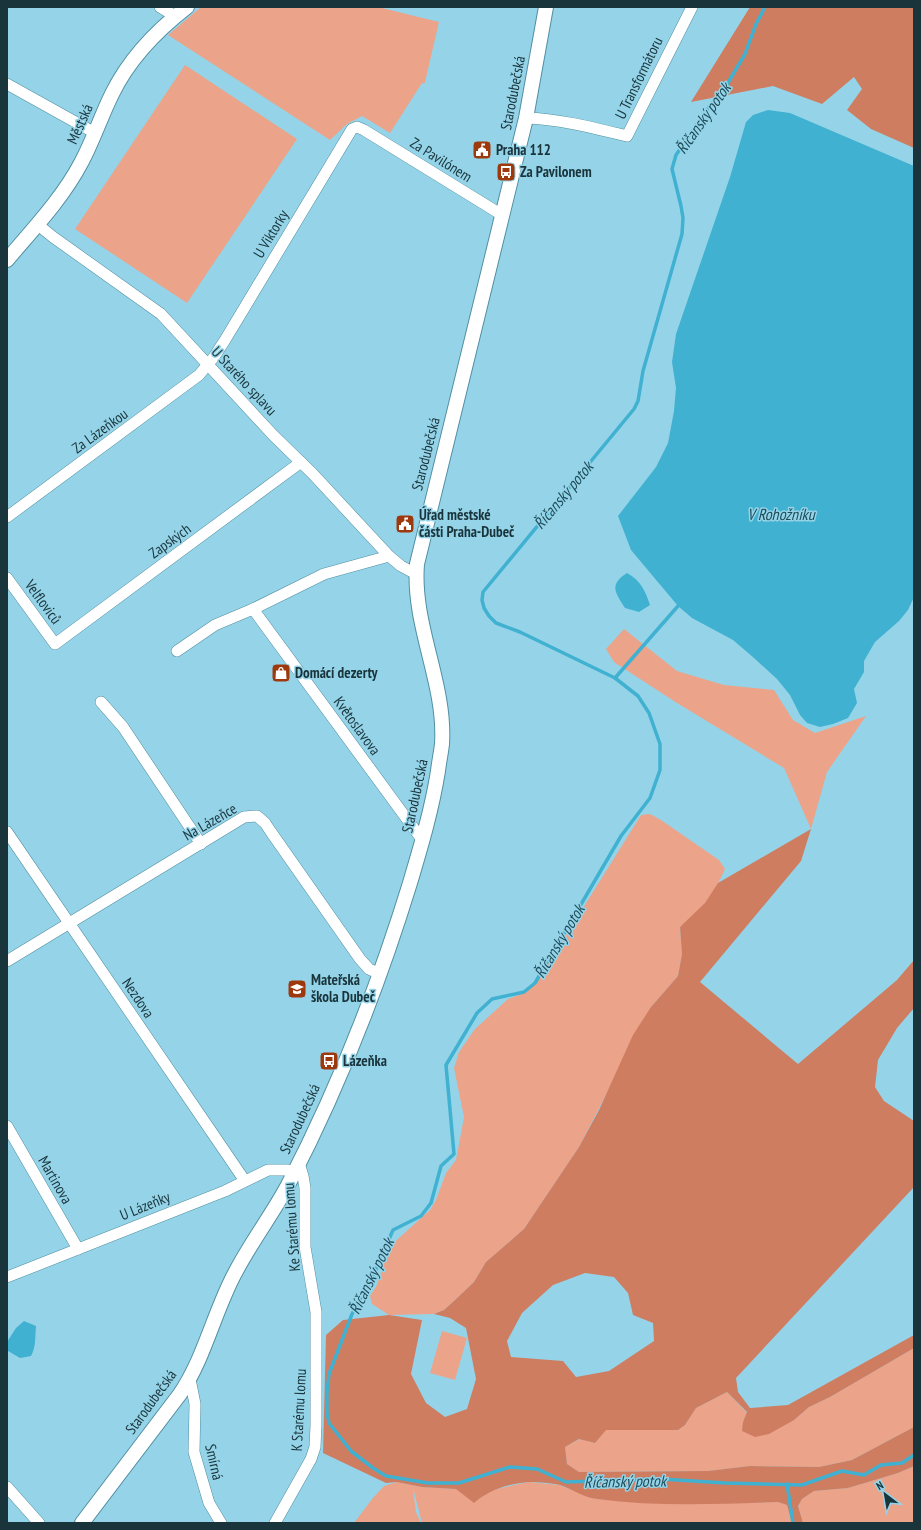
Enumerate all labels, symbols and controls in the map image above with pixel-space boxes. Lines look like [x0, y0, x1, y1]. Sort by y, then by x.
street label: U Transformátoru [611, 34, 667, 122]
street label: Starodubečská [496, 54, 529, 132]
water label: Říčanský potok [671, 77, 736, 157]
street label: Městská [62, 101, 97, 147]
street label: Za Pavilónem [407, 133, 476, 186]
public building icon: Praha 112 [471, 139, 493, 161]
place label: Praha 112 [496, 140, 551, 159]
bus stop icon: Za Pavilonem [495, 161, 517, 183]
place label: Za Pavilonem [520, 162, 592, 181]
street label: U Viktorky [249, 206, 292, 261]
street label: U Starého splavu [208, 342, 281, 419]
street label: Za Lázeňkou [68, 404, 131, 457]
street label: Starodubečská [407, 415, 444, 493]
water label: Říčanský potok [529, 456, 598, 533]
water label: V Rohožníku [747, 504, 816, 524]
place label: Úřad městské části Praha-Dubeč [419, 505, 515, 541]
public building icon: Úřad městské části Praha-Dubeč [394, 513, 416, 535]
street label: Zapských [145, 519, 194, 562]
street label: Velfloviců [20, 575, 66, 628]
shop icon: Domácí dezerty [270, 662, 292, 684]
place label: Domácí dezerty [295, 663, 379, 682]
street label: Květoslavova [330, 693, 385, 759]
street label: Starodubečská [397, 757, 432, 835]
street label: Na Lázeňce [180, 799, 240, 844]
water label: Říčanský potok [529, 899, 590, 981]
place label: Mateřská škola Dubeč [311, 970, 376, 1006]
street label: Nezdova [118, 974, 159, 1021]
school or university icon: Mateřská škola Dubeč [286, 978, 308, 1000]
bus stop icon: Lázeňka [318, 1050, 340, 1072]
place label: Lázeňka [343, 1051, 387, 1070]
street label: Starodubečská [275, 1081, 324, 1157]
street label: Martinova [34, 1152, 77, 1207]
street label: Ke Starému lomu [279, 1182, 304, 1272]
street label: U Lázeňky [117, 1187, 173, 1224]
water label: Říčanský potok [344, 1233, 399, 1317]
street label: Starodubečská [121, 1366, 180, 1438]
street label: K Starému lomu [287, 1368, 310, 1452]
street label: Smírná [201, 1442, 228, 1482]
water label: Říčanský potok [584, 1470, 668, 1492]
north arrow [865, 1474, 905, 1514]
text: N [874, 1478, 886, 1493]

